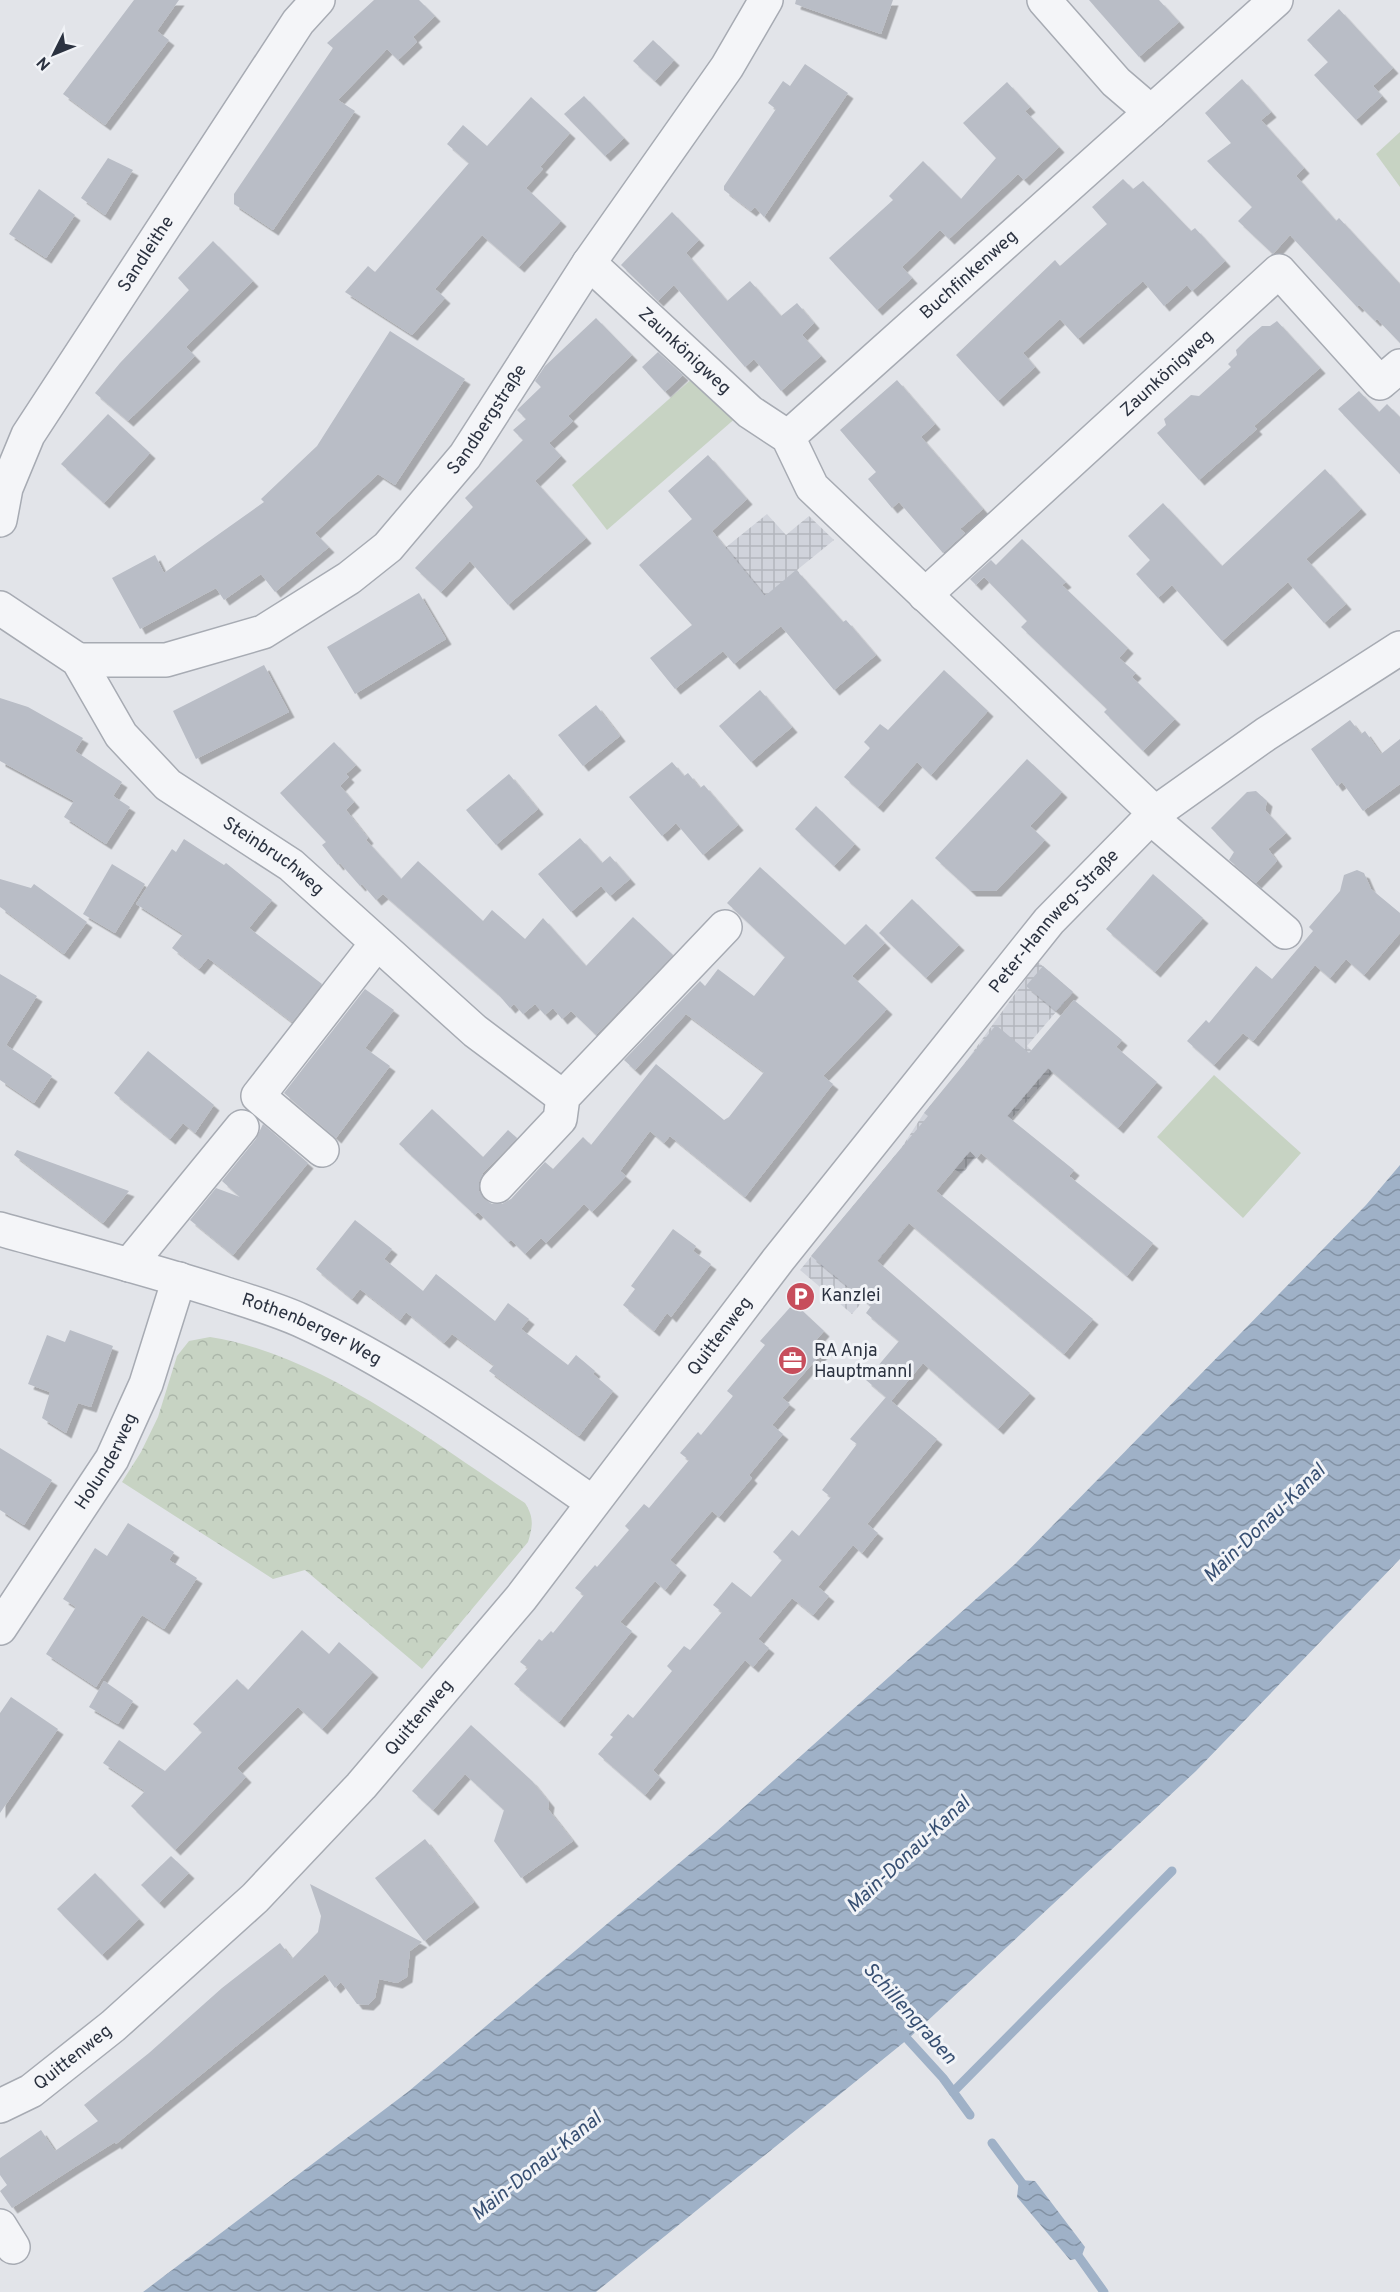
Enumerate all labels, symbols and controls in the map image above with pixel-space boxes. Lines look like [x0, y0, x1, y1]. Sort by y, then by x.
north arrow [24, 24, 84, 84]
text: N [33, 52, 56, 74]
street label: Sandleithe [113, 212, 180, 297]
street label: Buchfinkenweg [915, 225, 1023, 325]
street label: Zaunkönigweg [633, 303, 736, 400]
street label: Zaunkönigweg [1116, 325, 1218, 422]
street label: Sandbergstraße [442, 360, 532, 480]
street label: Steinbruchweg [218, 812, 329, 901]
street label: Peter-Hannweg-Straße [984, 845, 1124, 998]
parking icon: Kanzlei [784, 1280, 816, 1312]
place label: Kanzlei [821, 1285, 881, 1308]
street label: Rothenberger Weg [239, 1288, 385, 1371]
street label: Quittenweg [682, 1292, 757, 1381]
place label: RA Anja Hauptmannl [814, 1340, 912, 1384]
office icon: RA Anja Hauptmannl [777, 1345, 809, 1377]
street label: Holunderweg [70, 1409, 143, 1514]
water label: Main-Donau-Kanal [1198, 1458, 1332, 1589]
street label: Quittenweg [380, 1675, 458, 1761]
water label: Main-Donau-Kanal [842, 1790, 977, 1919]
water label: Schillengraben [856, 1957, 962, 2071]
street label: Quittenweg [29, 2020, 117, 2096]
water label: Main-Donau-Kanal [467, 2106, 608, 2228]

